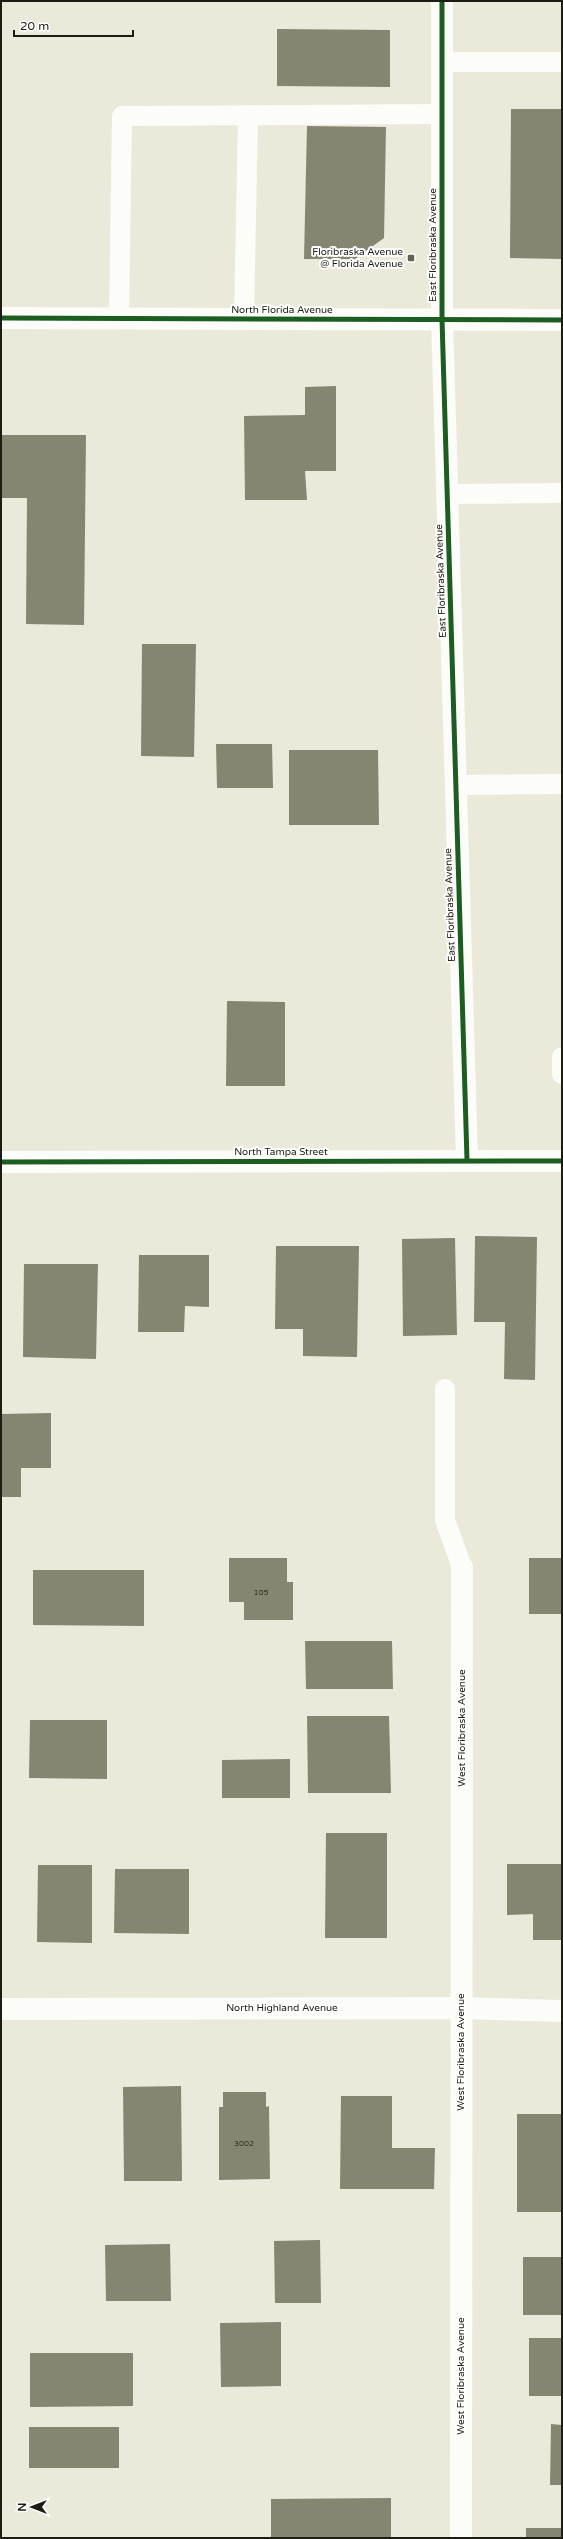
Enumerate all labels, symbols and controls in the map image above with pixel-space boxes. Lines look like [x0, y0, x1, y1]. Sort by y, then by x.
scale bar [14, 12, 133, 38]
text: 20 m [20, 19, 49, 33]
street label: East Floribraska Avenue [427, 188, 439, 302]
place label: Floribraska Avenue @ Florida Avenue [312, 246, 403, 270]
marker: Floribraska Avenue @ Florida Avenue [406, 253, 416, 263]
street label: North Florida Avenue [231, 304, 333, 316]
street label: East Floribraska Avenue [433, 524, 449, 638]
street label: East Floribraska Avenue [442, 848, 458, 962]
street label: North Tampa Street [234, 1146, 328, 1158]
house number: 105 [253, 1588, 269, 1597]
street label: West Floribraska Avenue [456, 1669, 468, 1787]
street label: West Floribraska Avenue [455, 1993, 467, 2111]
street label: North Highland Avenue [226, 2002, 338, 2014]
house number: 3002 [234, 2139, 254, 2148]
street label: West Floribraska Avenue [455, 2317, 467, 2435]
north arrow [12, 2487, 52, 2527]
text: N [16, 2503, 29, 2511]

